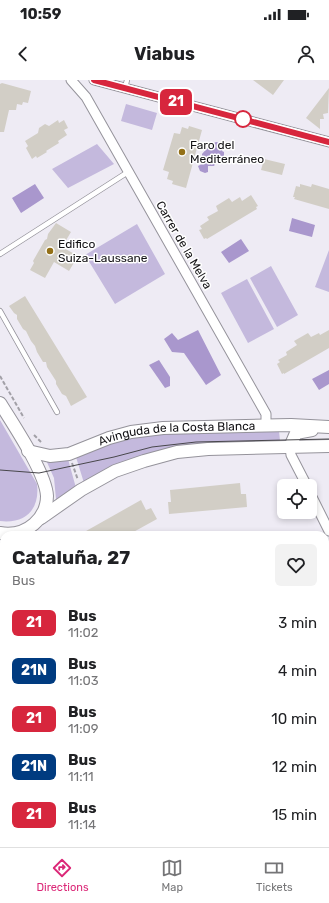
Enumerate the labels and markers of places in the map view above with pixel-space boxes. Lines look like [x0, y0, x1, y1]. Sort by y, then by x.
unlabelled marker [234, 110, 252, 128]
place label: Faro del Mediterráneo [190, 138, 264, 166]
marker: Faro del Mediterráneo [177, 147, 187, 157]
place label: Edifico Suiza-Laussane [58, 237, 148, 265]
marker: Edifico Suiza-Laussane [45, 246, 55, 256]

